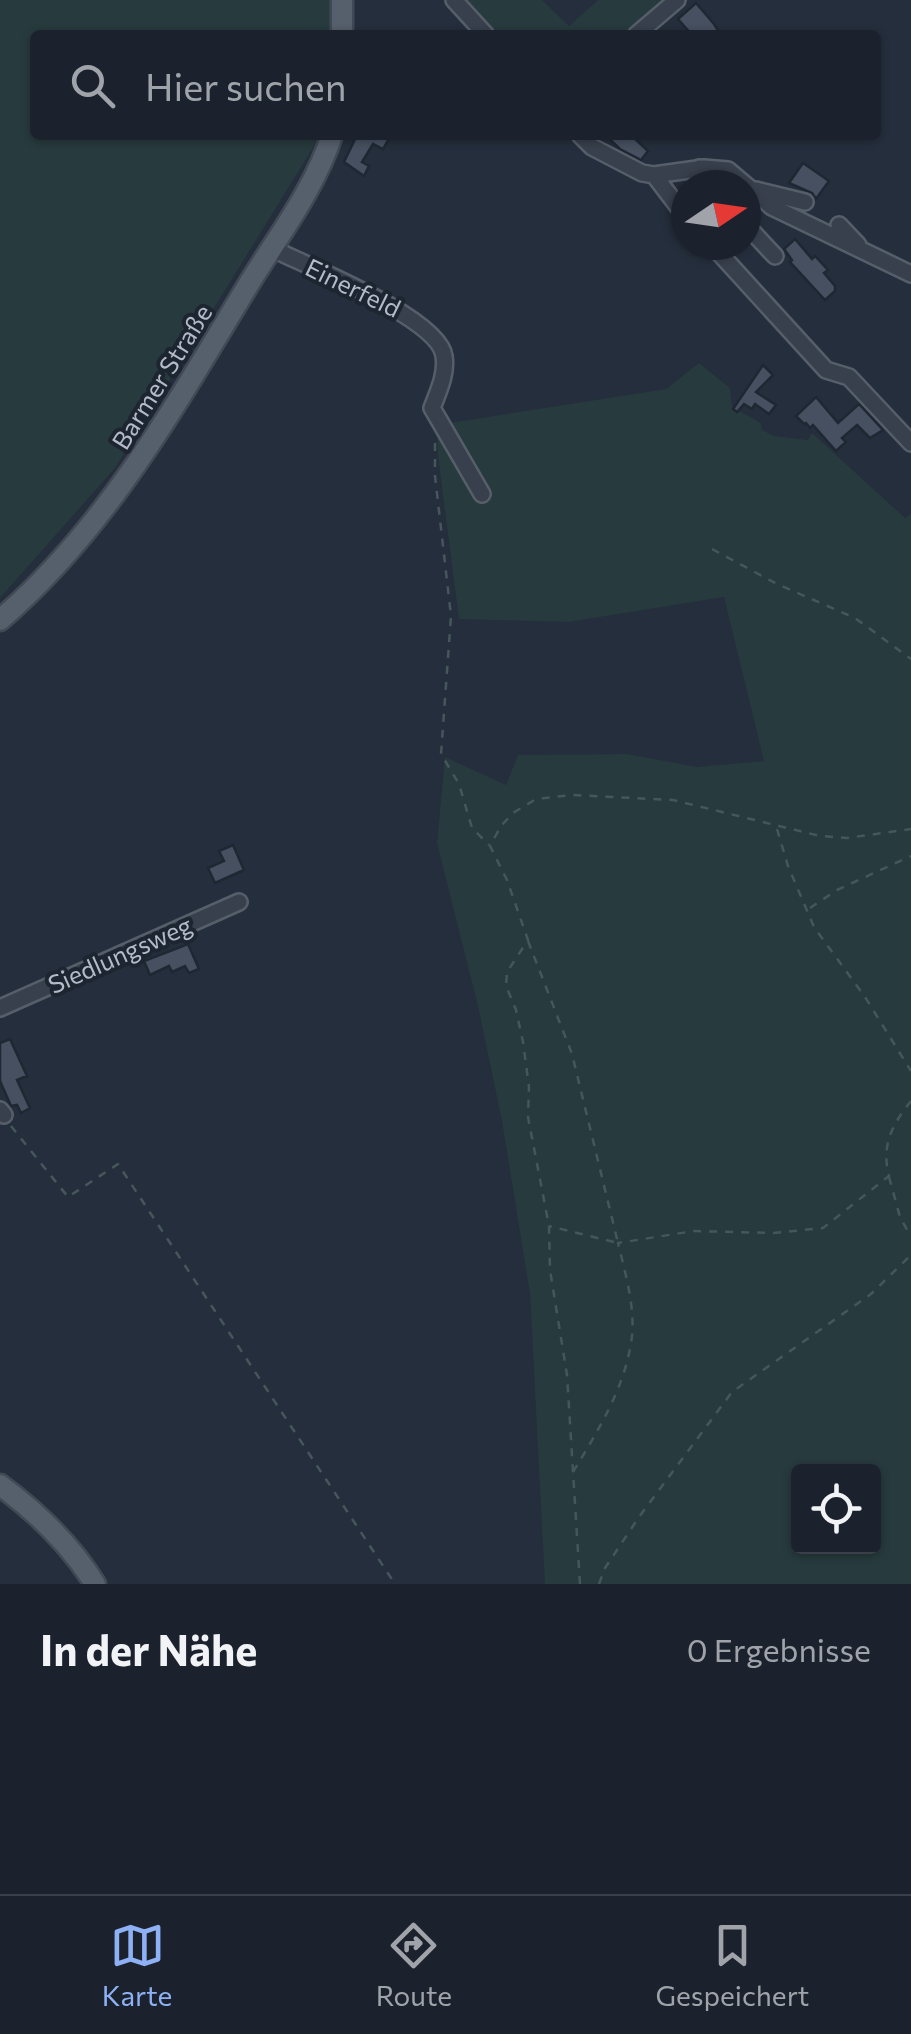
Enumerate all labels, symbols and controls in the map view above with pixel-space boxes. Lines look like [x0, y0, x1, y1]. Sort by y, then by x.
search box [30, 30, 881, 140]
icon: search [65, 58, 120, 113]
text: Hier suchen [145, 62, 347, 109]
north arrow [671, 170, 761, 260]
street label: Einerfeld [301, 251, 406, 323]
street label: Barmer Straße [105, 299, 218, 454]
street label: Siedlungsweg [43, 909, 197, 999]
map controls [791, 1464, 881, 1554]
button: locate [791, 1464, 881, 1554]
text: In der Nähe [40, 1623, 257, 1675]
text: 0 Ergebnisse [687, 1629, 871, 1669]
tab: Karte [102, 1918, 172, 2012]
tab: Route [376, 1918, 452, 2012]
tab: Gespeichert [655, 1918, 809, 2012]

